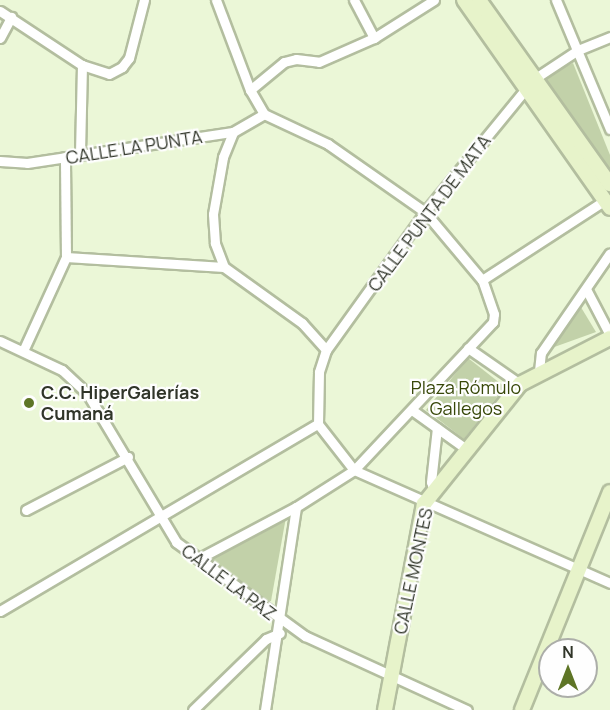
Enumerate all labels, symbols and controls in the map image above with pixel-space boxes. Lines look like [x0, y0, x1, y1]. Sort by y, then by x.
street label: CALLE LA PUNTA [64, 126, 204, 168]
street label: CALLE PUNTA DE MATA [363, 130, 495, 296]
park label: Plaza Rómulo Gallegos [411, 377, 521, 420]
place label: C.C. HiperGalerías Cumaná [41, 382, 199, 424]
marker: C.C. HiperGalerías Cumaná [22, 396, 36, 410]
street label: CALLE MONTES [389, 506, 437, 636]
street label: CALLE LA PAZ [177, 539, 281, 625]
north arrow [538, 638, 598, 698]
text: N [562, 641, 574, 663]

